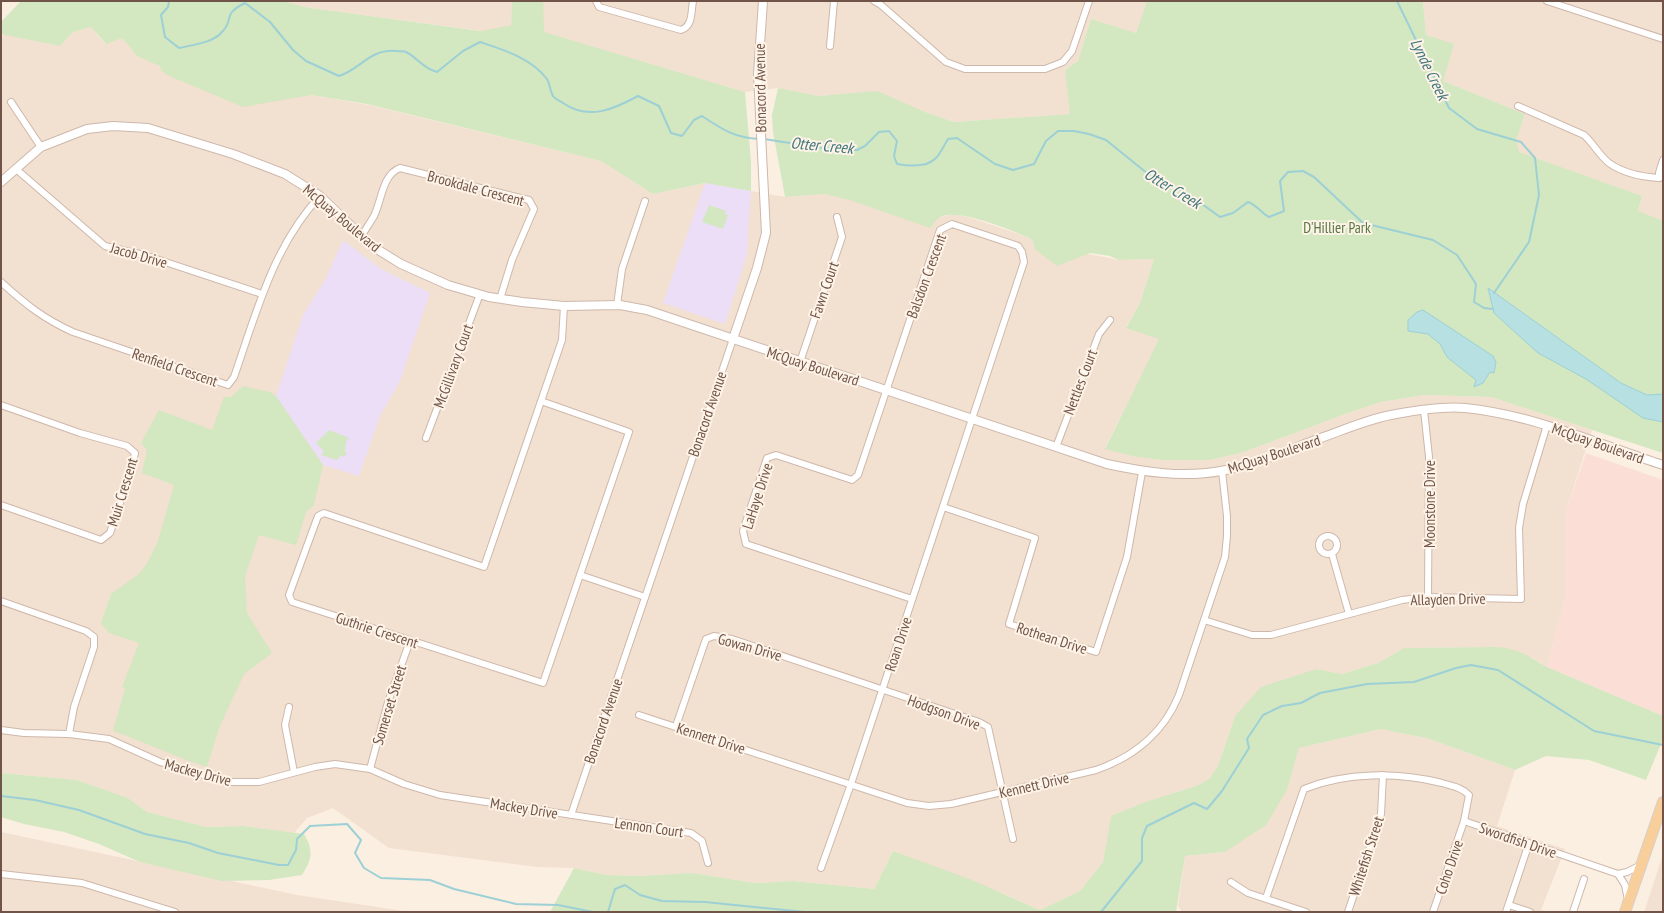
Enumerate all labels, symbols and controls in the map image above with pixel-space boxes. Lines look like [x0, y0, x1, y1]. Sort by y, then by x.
water label: Lynde Creek [1407, 35, 1454, 105]
street label: Bonacord Avenue [750, 43, 770, 133]
water label: Otter Creek [790, 132, 856, 158]
water label: Otter Creek [1141, 163, 1207, 214]
street label: Brookdale Crescent [426, 166, 526, 210]
street label: McQuay Boulevard [299, 180, 385, 256]
park label: D'Hillier Park [1303, 218, 1371, 237]
street label: Balsdon Crescent [902, 231, 950, 321]
street label: Jacob Drive [107, 238, 170, 272]
street label: Fawn Court [805, 259, 843, 321]
street label: McGillivary Court [429, 321, 477, 411]
street label: McQuay Boulevard [764, 342, 862, 390]
street label: Renfield Crescent [130, 343, 220, 391]
street label: Nettles Court [1059, 347, 1101, 417]
street label: Bonacord Avenue [684, 369, 730, 459]
street label: McQuay Boulevard [1550, 418, 1646, 468]
street label: McQuay Boulevard [1225, 430, 1323, 478]
street label: Muir Crescent [103, 455, 141, 529]
street label: Moonstone Drive [1420, 460, 1439, 548]
street label: LaHaye Drive [737, 461, 777, 531]
street label: Allayden Drive [1410, 589, 1486, 609]
street label: Guthrie Crescent [333, 608, 421, 652]
street label: Roan Drive [880, 614, 916, 674]
street label: Rothean Drive [1014, 618, 1090, 658]
street label: Gowan Drive [716, 629, 784, 665]
street label: Somerset Street [368, 663, 410, 747]
street label: Bonacord Avenue [580, 676, 626, 766]
street label: Hodgson Drive [905, 690, 983, 734]
street label: Kennett Drive [674, 718, 748, 758]
street label: Mackey Drive [163, 754, 233, 790]
street label: Kennett Drive [997, 768, 1071, 802]
street label: Mackey Drive [489, 793, 559, 823]
street label: Lennon Court [613, 813, 685, 841]
street label: Whitefish Street [1344, 814, 1388, 898]
street label: Swordfish Drive [1477, 818, 1559, 862]
street label: Coho Drive [1431, 837, 1467, 897]

